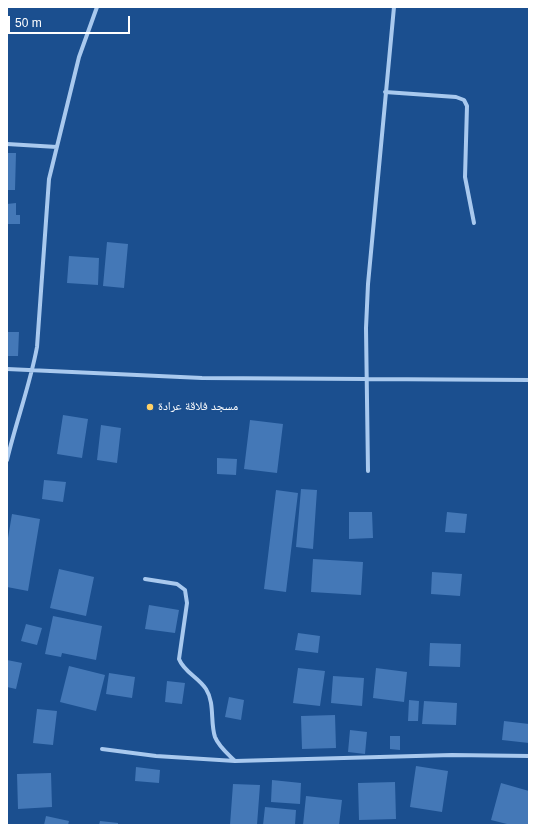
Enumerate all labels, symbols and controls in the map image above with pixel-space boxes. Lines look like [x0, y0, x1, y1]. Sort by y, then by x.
scale bar [10, 8, 132, 34]
text: 50 m [15, 16, 42, 30]
place label: مسجد فلاقة عرادة [158, 400, 238, 414]
marker: مسجد فلاقة عرادة [145, 402, 155, 412]

